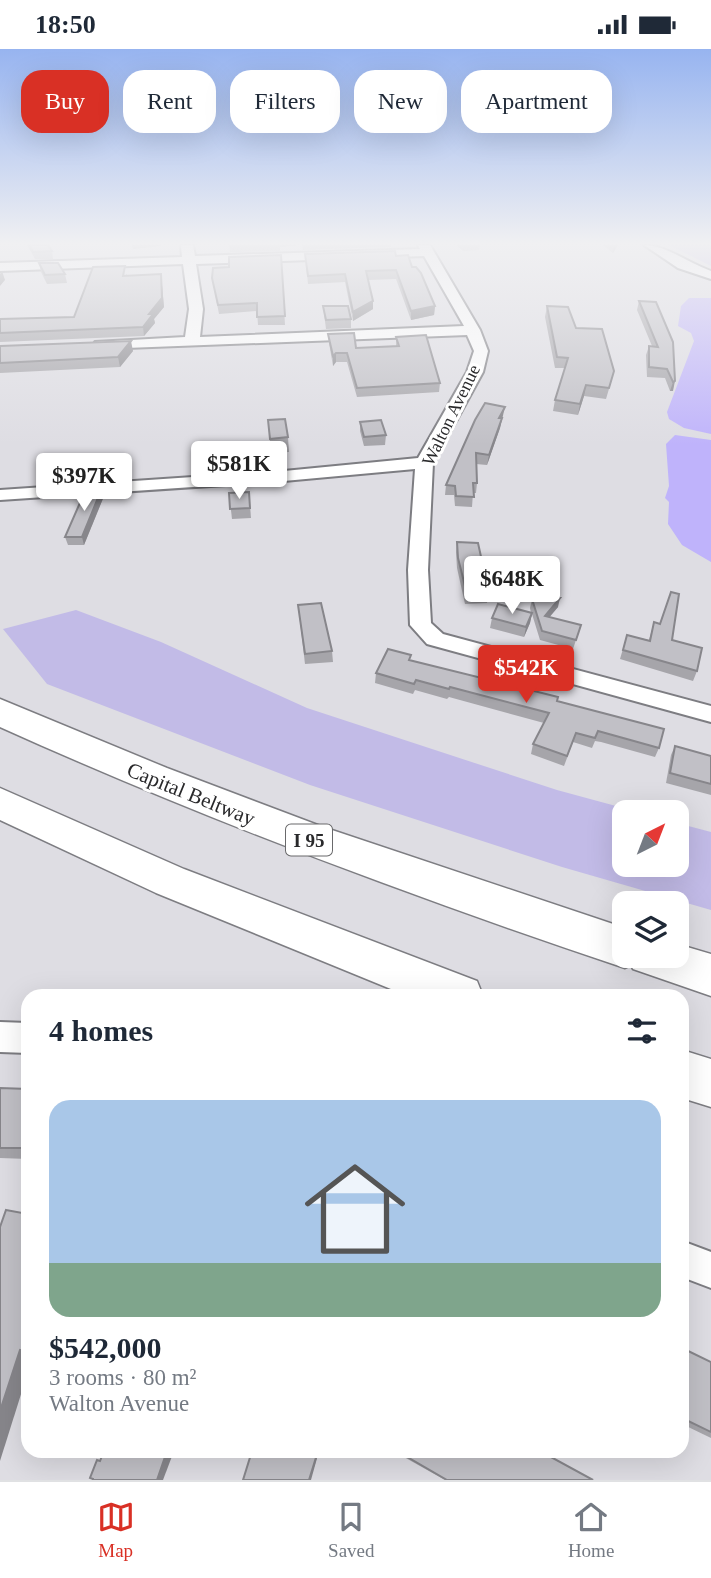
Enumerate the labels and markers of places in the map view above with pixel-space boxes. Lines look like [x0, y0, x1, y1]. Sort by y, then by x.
pin: $581K [190, 441, 288, 501]
pin: $397K [35, 454, 133, 513]
pin: $648K [463, 557, 561, 616]
pin: $542K [477, 645, 575, 705]

